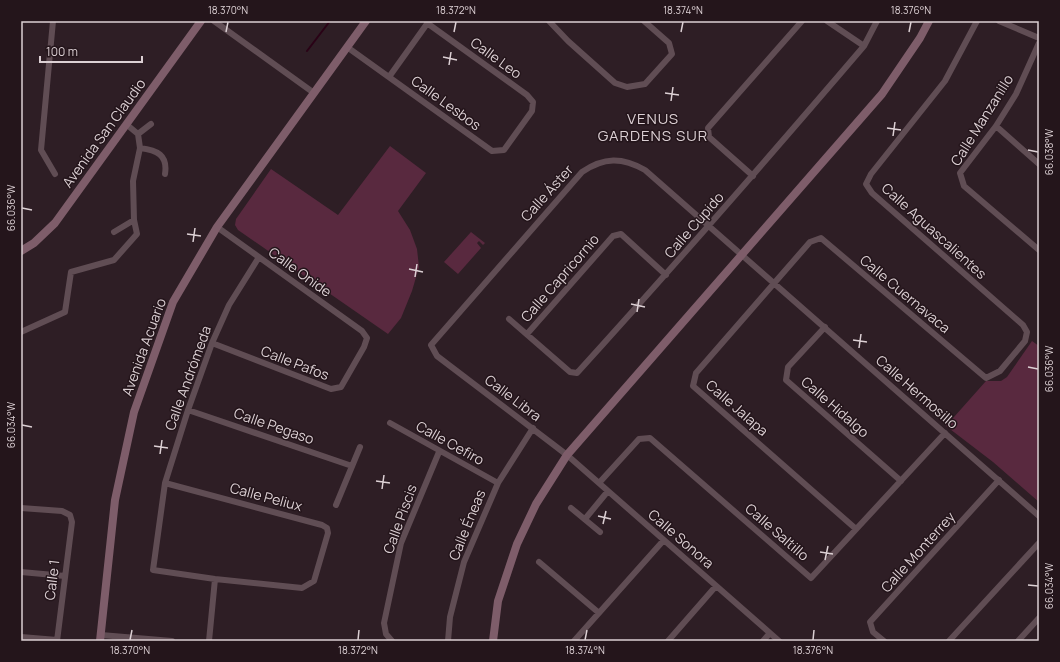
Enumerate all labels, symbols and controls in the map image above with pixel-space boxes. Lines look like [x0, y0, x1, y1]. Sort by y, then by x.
text: 18.370°N [208, 3, 248, 17]
text: 18.372°N [436, 3, 476, 17]
text: 18.374°N [663, 3, 703, 17]
text: 18.376°N [891, 3, 931, 17]
street label: Calle Leo [467, 33, 526, 83]
scale bar [40, 38, 142, 64]
text: 100 m [46, 43, 78, 60]
street label: Calle Manzanillo [946, 70, 1017, 169]
street label: Calle Lesbos [408, 71, 485, 134]
street label: Avenida San Claudio [58, 74, 150, 191]
district label: VENUS GARDENS SUR [598, 108, 708, 146]
text: 66.038°W [1042, 128, 1056, 175]
street label: Calle Áster [516, 160, 577, 225]
street label: Calle Aguascalientes [878, 178, 991, 283]
text: 66.036°W [4, 184, 18, 231]
street label: Calle Cupido [660, 188, 728, 262]
street label: Calle Capricornio [516, 230, 603, 326]
street label: Calle Onide [265, 242, 336, 301]
street label: Calle Cuernavaca [856, 250, 955, 337]
street label: Avenida Acuario [117, 295, 170, 398]
street label: Calle Andrómeda [160, 323, 215, 433]
street label: Calle Pafos [258, 341, 332, 384]
text: 66.036°W [1042, 345, 1056, 392]
street label: Calle Hermosillo [872, 350, 963, 433]
street label: Calle Libra [481, 370, 546, 425]
street label: Calle Hidalgo [797, 372, 873, 441]
street label: Calle Jalapa [702, 375, 773, 440]
text: 66.034°W [4, 401, 18, 448]
street label: Calle Pegaso [232, 403, 317, 448]
street label: Calle Cefiro [413, 416, 488, 469]
street label: Calle Peliux [228, 478, 305, 515]
street label: Calle Piscis [378, 481, 421, 556]
street label: Calle Éneas [444, 487, 489, 563]
street label: Calle Saltillo [741, 499, 813, 565]
street label: Calle Sonora [644, 505, 718, 572]
street label: Calle Monterrey [876, 507, 959, 596]
street label: Calle 1 [40, 559, 63, 601]
text: 66.034°W [1042, 562, 1056, 609]
text: 18.370°N [110, 643, 150, 657]
text: 18.372°N [338, 643, 378, 657]
text: 18.374°N [565, 643, 605, 657]
text: 18.376°N [793, 643, 833, 657]

